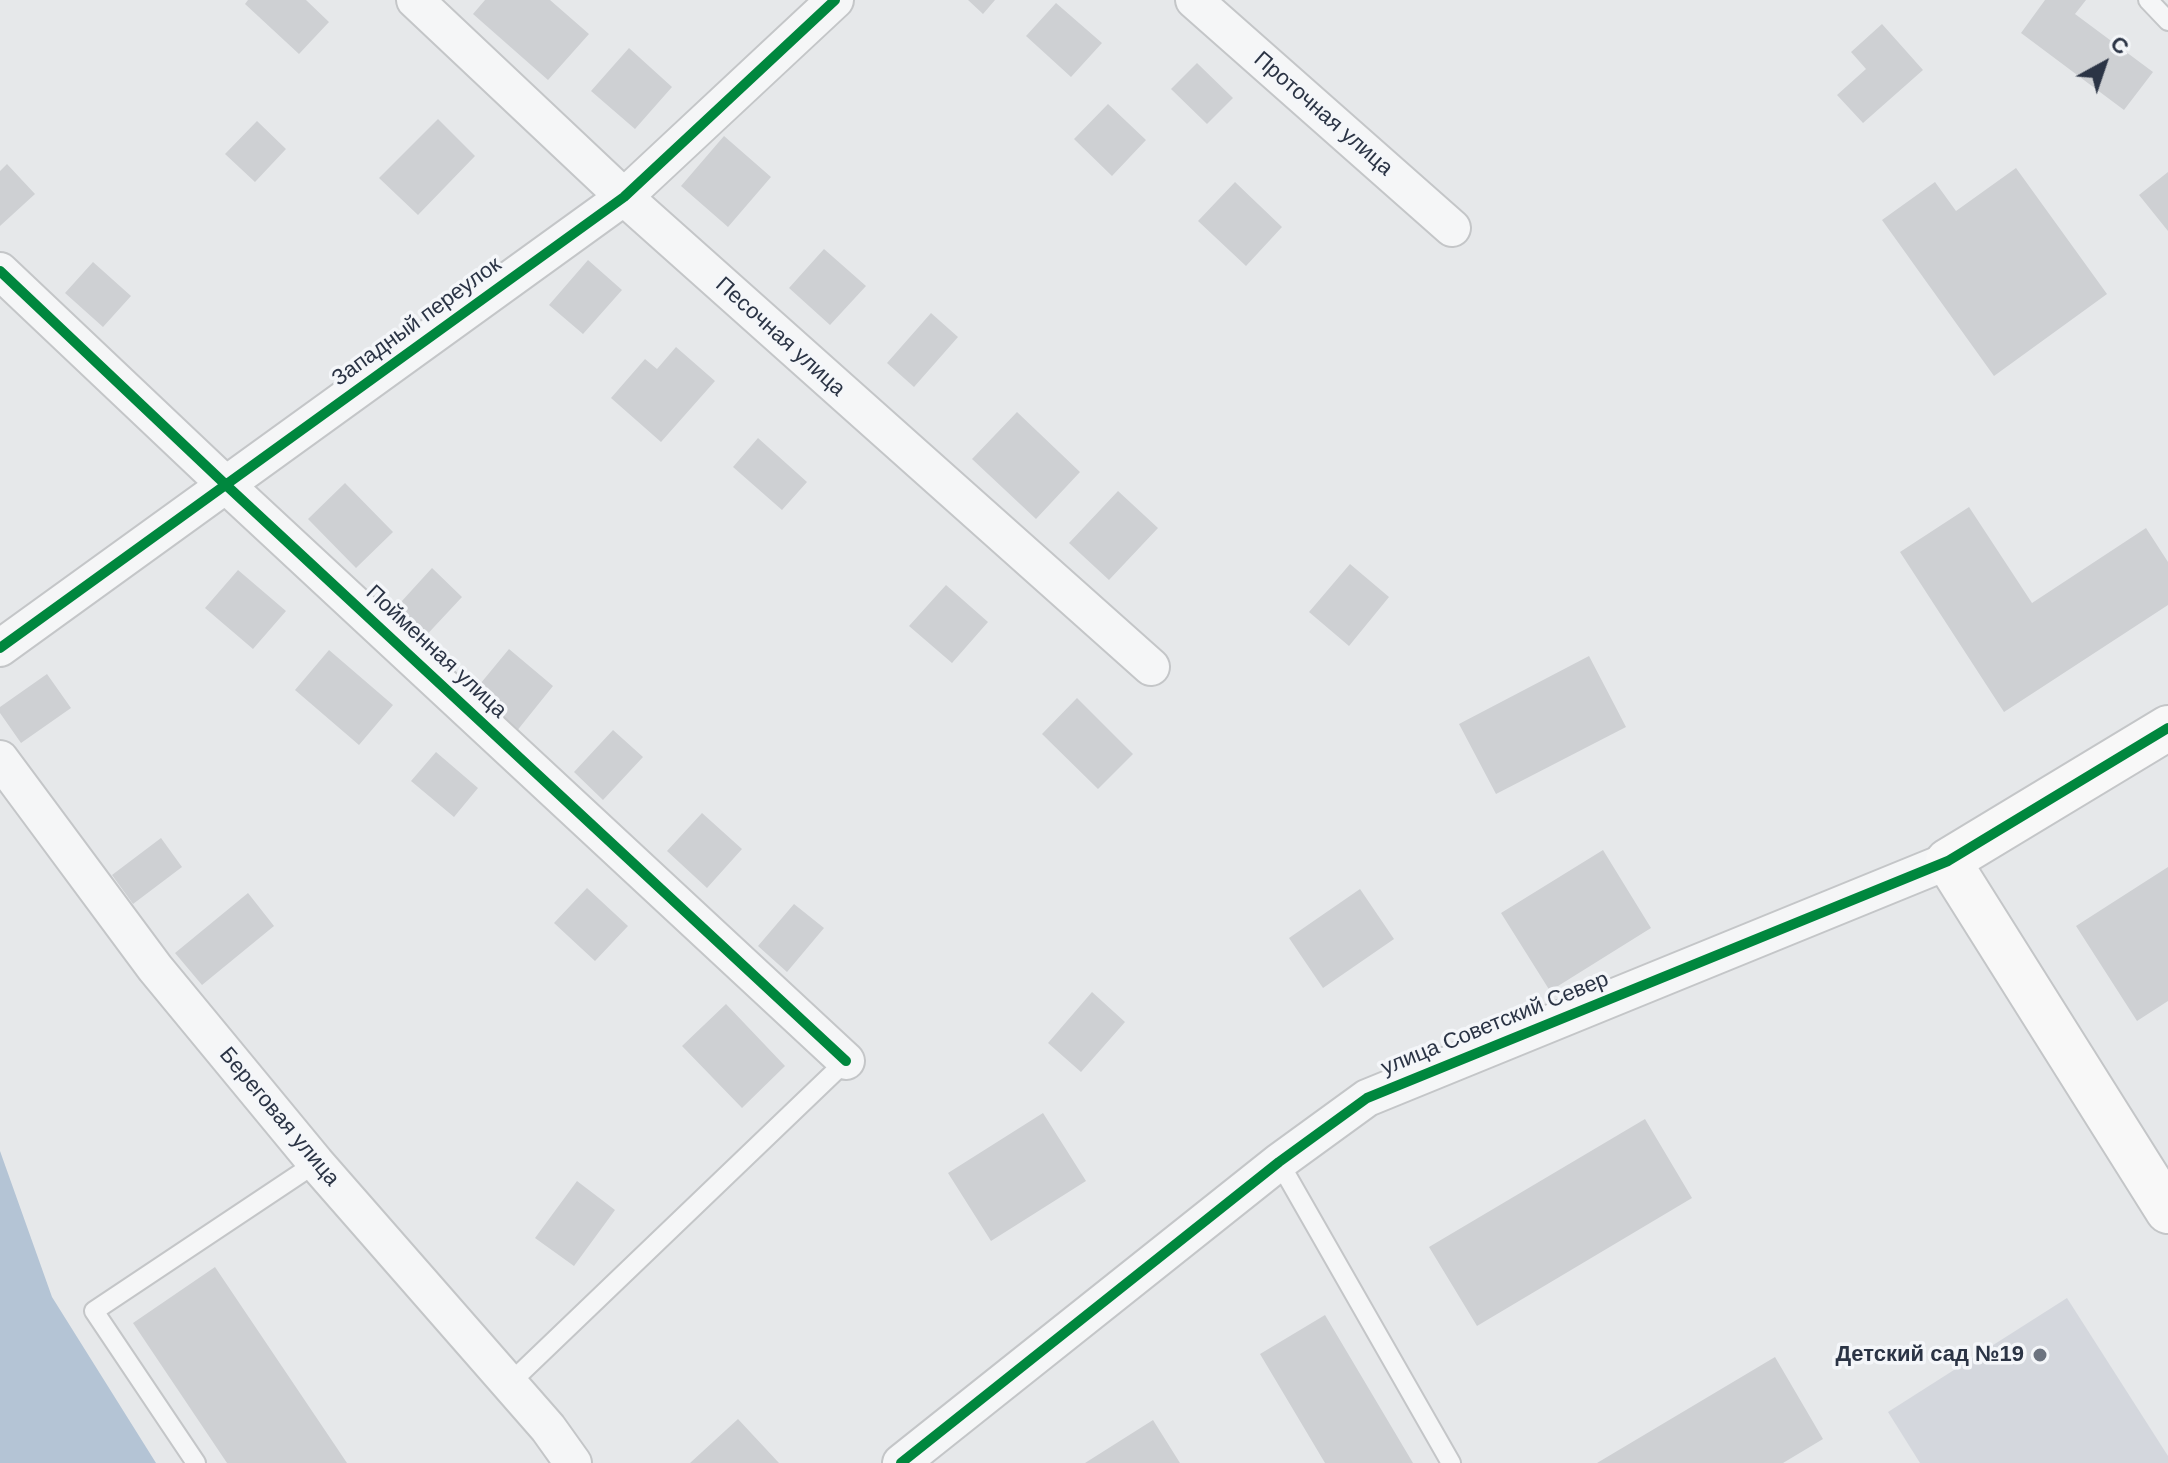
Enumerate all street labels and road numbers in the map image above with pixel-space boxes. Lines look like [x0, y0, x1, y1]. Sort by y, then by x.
street label: Проточная улица [1248, 46, 1398, 182]
street label: Западный переулок [327, 252, 507, 392]
street label: Песочная улица [710, 272, 850, 402]
street label: Пойменная улица [360, 580, 512, 724]
street label: улица Советский Север [1377, 966, 1613, 1082]
street label: Береговая улица [213, 1042, 345, 1192]

